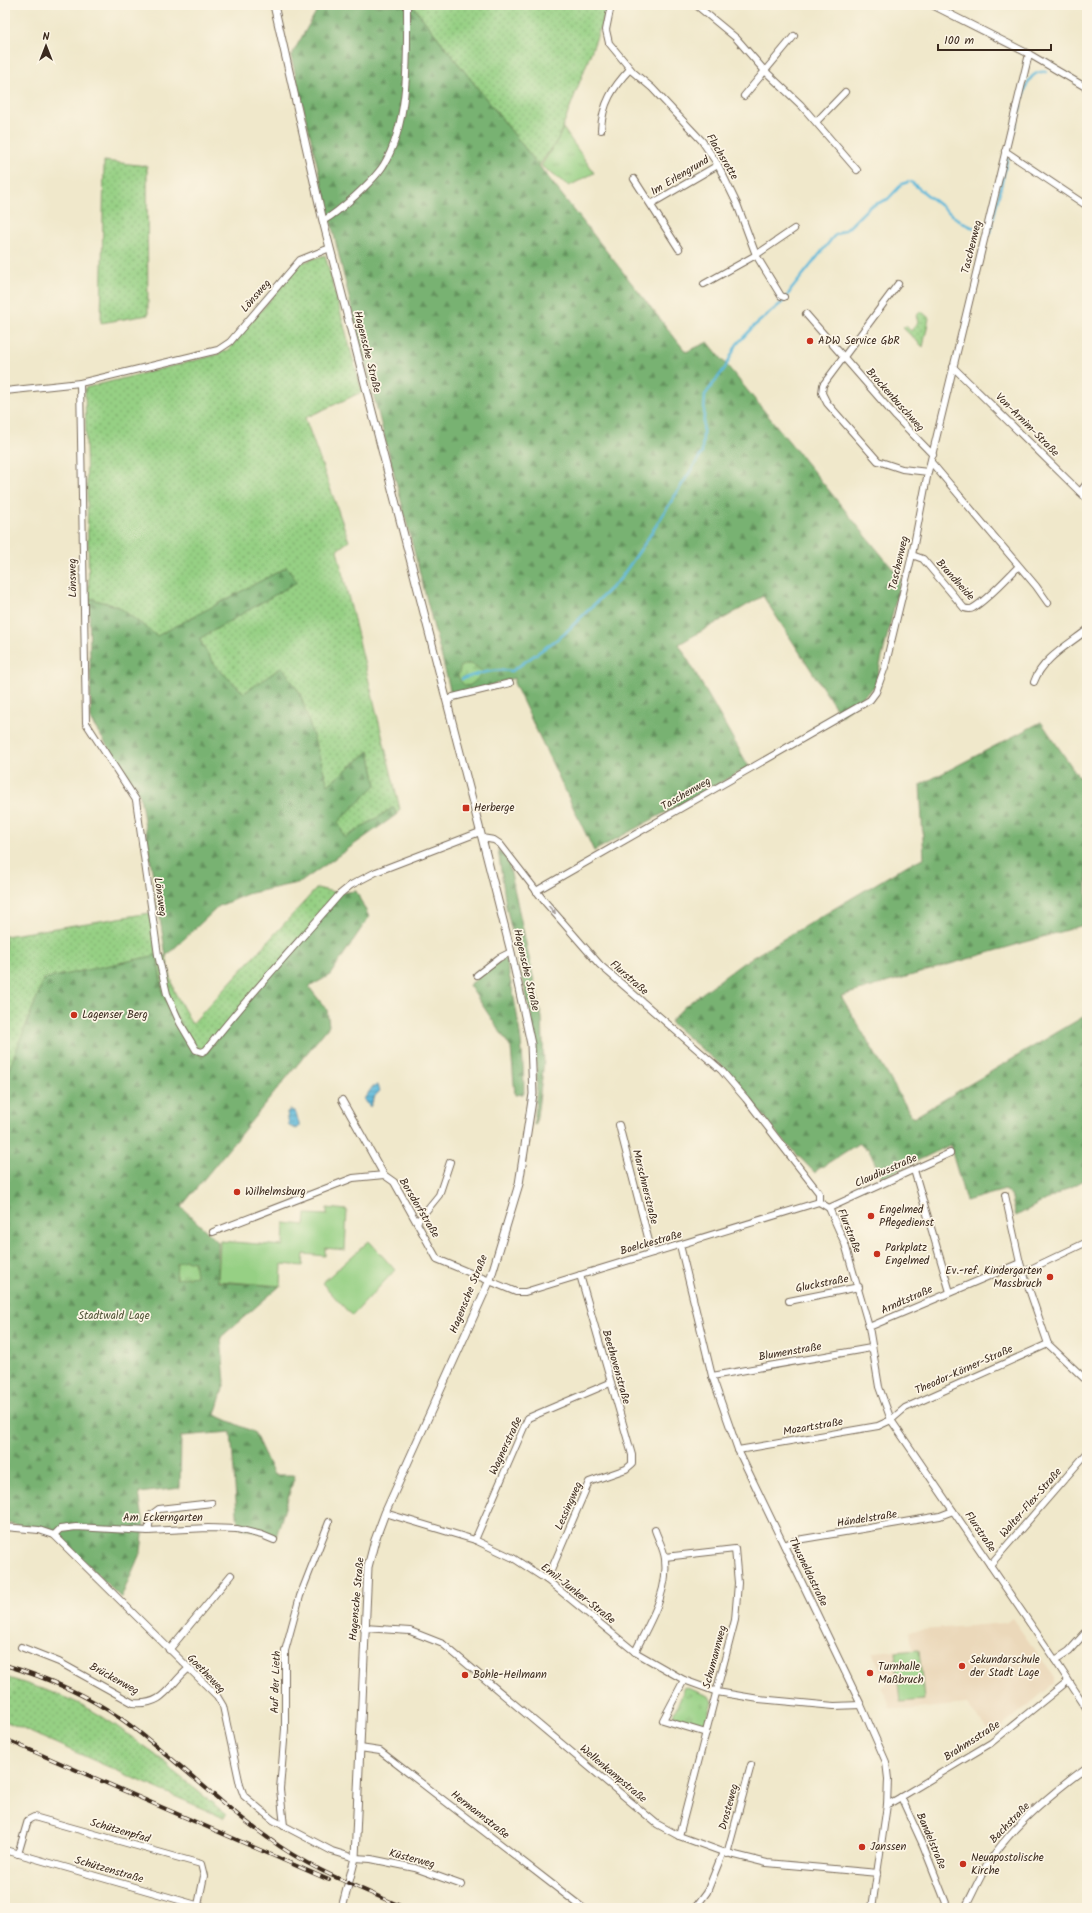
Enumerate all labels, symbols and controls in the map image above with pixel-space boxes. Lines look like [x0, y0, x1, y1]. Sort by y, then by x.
north arrow [26, 26, 66, 66]
scale bar [938, 26, 1051, 52]
text: N [43, 28, 50, 46]
text: 100 m [944, 31, 975, 50]
street label: Flachsrotte [701, 130, 743, 184]
street label: Im Erlengrund [647, 151, 713, 201]
street label: Taschenweg [957, 218, 987, 276]
street label: Lönsweg [236, 275, 276, 317]
street label: Hagensche Straße [348, 309, 386, 395]
place label: ADW Service GbR [818, 332, 900, 350]
marker: ADW Service GbR [805, 336, 815, 346]
street label: Brockenbuschweg [861, 364, 929, 436]
street label: Von-Arnim-Straße [991, 389, 1063, 461]
street label: Taschenweg [884, 534, 914, 592]
street label: Brandheide [931, 555, 979, 605]
street label: Lönsweg [64, 558, 82, 598]
street label: Taschenweg [658, 772, 714, 816]
place label: Herberge [474, 799, 515, 817]
marker: Herberge [461, 803, 471, 813]
street label: Lönsweg [148, 876, 172, 918]
one-way arrow [547, 905, 556, 916]
street label: Hagensche Straße [508, 927, 544, 1013]
street label: Flurstraße [606, 956, 652, 1000]
place label: Lagenser Berg [82, 1006, 148, 1024]
marker: Lagenser Berg [69, 1010, 79, 1020]
street label: Marschnerstraße [627, 1148, 663, 1226]
street label: Claudiusstraße [852, 1149, 920, 1193]
street label: Borsdorfstraße [394, 1174, 444, 1242]
place label: Wilhelmsburg [245, 1183, 306, 1201]
marker: Wilhelmsburg [232, 1187, 242, 1197]
place label: Engelmed Pflegedienst [879, 1201, 935, 1232]
street label: Flurstraße [832, 1206, 866, 1256]
marker: Engelmed Pflegedienst [866, 1211, 876, 1221]
street label: Boelckestraße [618, 1226, 684, 1260]
place label: Parkplatz Engelmed [885, 1239, 930, 1270]
marker: Parkplatz Engelmed [872, 1249, 882, 1259]
street label: Hagensche Straße [445, 1252, 493, 1336]
place label: Ev.-ref. Kindergarten Massbruch [945, 1262, 1042, 1293]
street label: Gluckstraße [794, 1270, 850, 1298]
marker: Ev.-ref. Kindergarten Massbruch [1045, 1272, 1055, 1282]
street label: Arndtstraße [878, 1281, 936, 1319]
park label: Stadtwald Lage [78, 1307, 150, 1325]
street label: Beethovenstraße [597, 1328, 635, 1406]
street label: Blumenstraße [757, 1338, 823, 1366]
street label: Theodor-Körner-Straße [912, 1340, 1016, 1400]
street label: Mozartstraße [782, 1413, 844, 1441]
street label: Wagnerstraße [485, 1414, 527, 1478]
street label: Walter-Flex-Straße [995, 1464, 1067, 1542]
street label: Lessingweg [550, 1479, 588, 1533]
street label: Händelstraße [836, 1505, 898, 1533]
street label: Flurstraße [960, 1508, 1000, 1556]
street label: Am Eckerngarten [123, 1509, 203, 1527]
street label: Thusneldastraße [783, 1534, 833, 1610]
street label: Hagensche Straße [344, 1556, 370, 1641]
street label: Emil-Junker-Straße [537, 1559, 619, 1629]
street label: Schumannweg [698, 1623, 732, 1691]
street label: Goetheweg [182, 1650, 230, 1698]
street label: Auf der Lieth [266, 1650, 286, 1714]
place label: Sekundarschule der Stadt Lage [970, 1651, 1040, 1682]
street label: Brückenweg [86, 1658, 142, 1700]
place label: Turnhalle Maßbruch [878, 1658, 924, 1689]
marker: Sekundarschule der Stadt Lage [957, 1661, 967, 1671]
place label: Bohle-Heilmann [473, 1666, 547, 1684]
marker: Turnhalle Maßbruch [865, 1668, 875, 1678]
marker: Bohle-Heilmann [460, 1670, 470, 1680]
street label: Brahmsstraße [940, 1716, 1004, 1766]
street label: Wellenkampstraße [575, 1740, 651, 1808]
street label: Drosteweg [714, 1782, 744, 1832]
street label: Hermannstraße [447, 1786, 513, 1844]
street label: Bachstraße [985, 1798, 1035, 1848]
street label: Bandelstraße [911, 1810, 951, 1872]
street label: Schützenpfad [88, 1814, 153, 1848]
place label: Janssen [870, 1838, 906, 1856]
marker: Janssen [857, 1842, 867, 1852]
street label: Küsterweg [387, 1844, 437, 1874]
place label: Neuapostolische Kirche [971, 1849, 1044, 1880]
street label: Schützenstraße [72, 1852, 146, 1888]
marker: Neuapostolische Kirche [958, 1859, 968, 1869]

